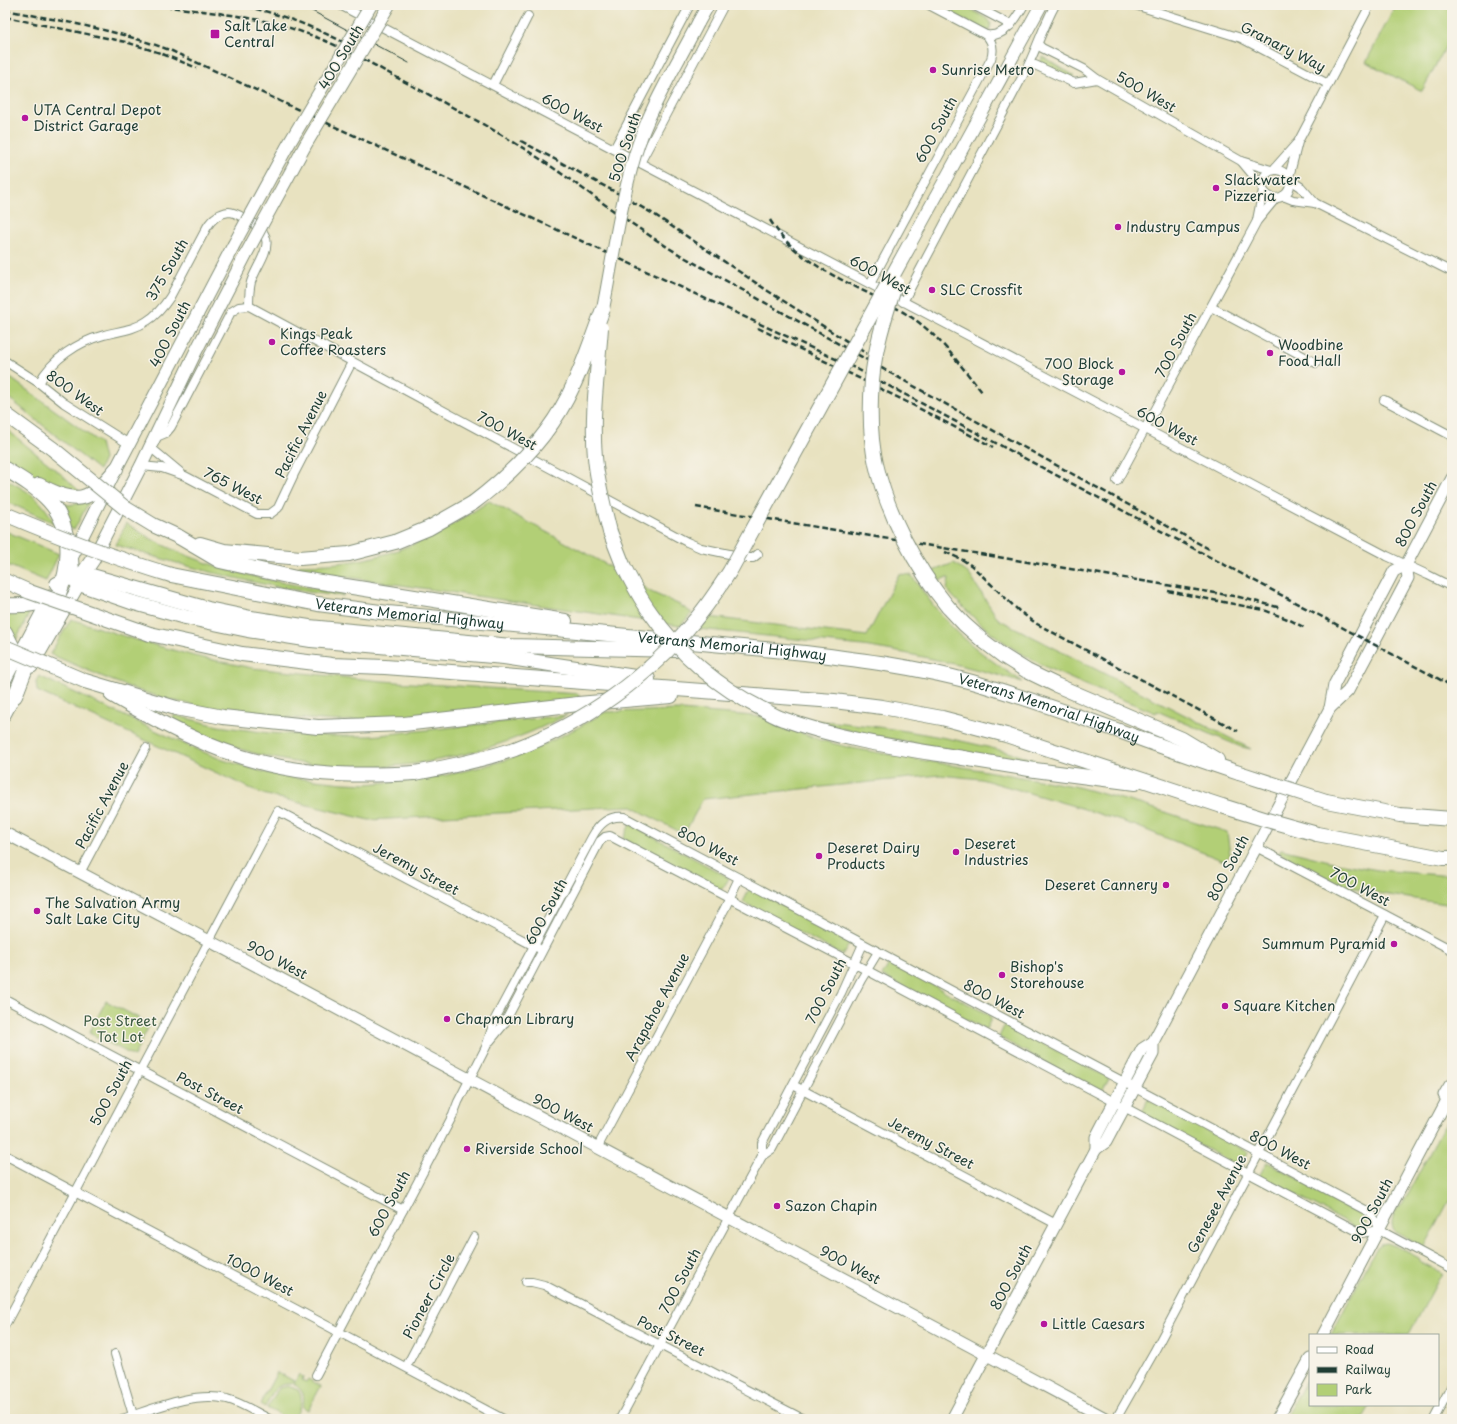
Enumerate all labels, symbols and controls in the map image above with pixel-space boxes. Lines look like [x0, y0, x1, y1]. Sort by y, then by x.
place label: Salt Lake Central [224, 15, 287, 52]
street label: Granary Way [1237, 16, 1330, 77]
street label: 400 South [313, 20, 368, 93]
marker: Salt Lake Central [209, 28, 221, 40]
place label: Sunrise Metro [941, 59, 1034, 80]
marker: Sunrise Metro [928, 65, 938, 75]
street label: 500 West [1112, 66, 1181, 118]
street label: 600 West [538, 87, 607, 138]
street label: 600 South [909, 93, 962, 167]
place label: UTA Central Depot District Garage [33, 99, 162, 136]
street label: 500 South [603, 109, 646, 184]
marker: UTA Central Depot District Garage [20, 113, 30, 123]
place label: Slackwater Pizzeria [1224, 169, 1300, 206]
marker: Slackwater Pizzeria [1211, 183, 1221, 193]
place label: Industry Campus [1126, 216, 1240, 237]
marker: Industry Campus [1113, 222, 1123, 232]
street label: 375 South [140, 235, 193, 305]
street label: 600 West [846, 249, 915, 300]
place label: SLC Crossfit [940, 279, 1023, 300]
marker: SLC Crossfit [927, 285, 937, 295]
street label: 400 South [144, 297, 195, 371]
street label: 700 South [1150, 308, 1202, 381]
place label: Kings Peak Coffee Roasters [280, 323, 386, 360]
place label: Woodbine Food Hall [1278, 334, 1344, 371]
marker: Kings Peak Coffee Roasters [267, 337, 277, 347]
marker: Woodbine Food Hall [1265, 348, 1275, 358]
place label: 700 Block Storage [1044, 353, 1114, 390]
street label: 800 West [42, 364, 109, 421]
marker: 700 Block Storage [1117, 367, 1127, 377]
street label: Pacific Avenue [269, 386, 332, 481]
street label: 600 West [1133, 400, 1202, 451]
street label: 700 West [473, 406, 541, 455]
street label: 765 West [200, 462, 267, 510]
street label: 800 South [1389, 477, 1442, 551]
street label: Veterans Memorial Highway [314, 593, 505, 634]
street label: Veterans Memorial Highway [636, 626, 828, 666]
street label: Veterans Memorial Highway [956, 668, 1143, 748]
street label: Pacific Avenue [70, 757, 134, 852]
street label: 800 West [674, 821, 743, 871]
street label: 800 South [1201, 831, 1254, 905]
place label: Deseret Industries [964, 833, 1028, 870]
street label: Jeremy Street [369, 837, 463, 900]
place label: Deseret Dairy Products [827, 837, 920, 874]
marker: Deseret Industries [951, 847, 961, 857]
marker: Deseret Dairy Products [814, 851, 824, 861]
street label: 700 West [1326, 862, 1394, 911]
place label: Deseret Cannery [1045, 874, 1158, 895]
street label: 600 South [519, 875, 572, 949]
marker: Deseret Cannery [1161, 880, 1171, 890]
place label: The Salvation Army Salt Lake City [45, 892, 180, 929]
marker: The Salvation Army Salt Lake City [32, 906, 42, 916]
place label: Summum Pyramid [1261, 933, 1386, 954]
street label: 900 West [243, 935, 312, 985]
marker: Summum Pyramid [1389, 939, 1399, 949]
street label: Arapahoe Avenue [619, 949, 694, 1065]
street label: 700 South [800, 954, 851, 1027]
place label: Bishop's Storehouse [1010, 956, 1085, 993]
marker: Bishop's Storehouse [997, 970, 1007, 980]
street label: 800 West [960, 974, 1029, 1024]
place label: Square Kitchen [1233, 995, 1335, 1016]
marker: Square Kitchen [1220, 1001, 1230, 1011]
place label: Chapman Library [455, 1008, 574, 1029]
park label: Post Street Tot Lot [83, 1010, 157, 1047]
marker: Chapman Library [442, 1014, 452, 1024]
street label: 500 South [84, 1056, 137, 1130]
street label: Post Street [173, 1066, 248, 1119]
street label: 900 West [529, 1088, 598, 1138]
street label: Jeremy Street [884, 1111, 978, 1174]
street label: 800 West [1246, 1125, 1315, 1175]
place label: Riverside School [475, 1138, 583, 1159]
marker: Riverside School [462, 1144, 472, 1154]
street label: Genesee Avenue [1182, 1151, 1251, 1257]
street label: 600 South [362, 1167, 415, 1241]
street label: 900 South [1345, 1174, 1398, 1247]
place label: Sazon Chapin [785, 1195, 877, 1216]
marker: Sazon Chapin [772, 1201, 782, 1211]
street label: 900 West [816, 1240, 885, 1290]
street label: 800 South [984, 1240, 1037, 1314]
street label: 700 South [654, 1244, 706, 1317]
street label: 1000 West [223, 1248, 298, 1301]
street label: Pioneer Circle [397, 1249, 460, 1342]
street label: Post Street [634, 1310, 709, 1361]
place label: Little Caesars [1052, 1313, 1145, 1334]
marker: Little Caesars [1039, 1319, 1049, 1329]
legend [1309, 1334, 1439, 1406]
text: Road [1345, 1340, 1374, 1358]
text: Railway [1345, 1360, 1391, 1378]
text: Park [1345, 1380, 1372, 1398]

